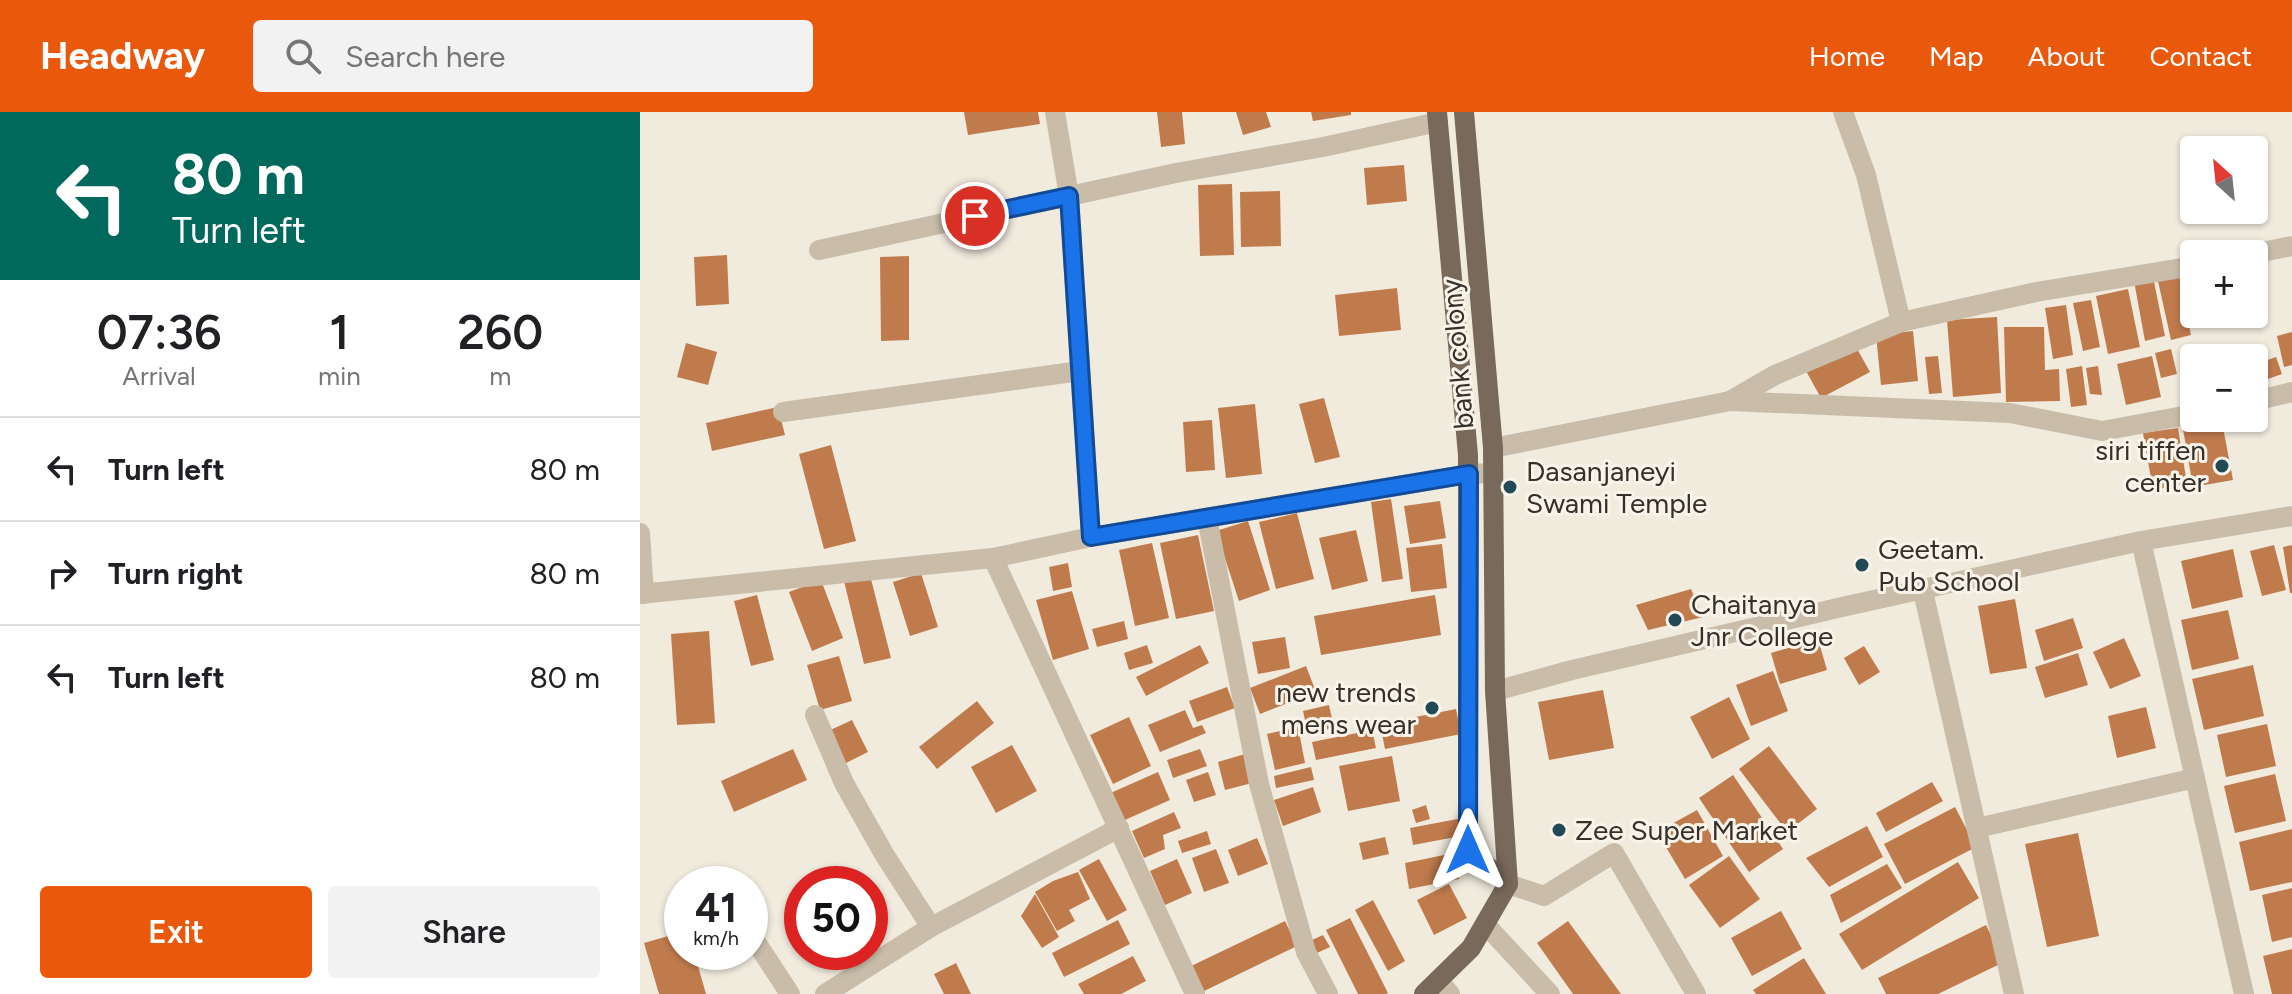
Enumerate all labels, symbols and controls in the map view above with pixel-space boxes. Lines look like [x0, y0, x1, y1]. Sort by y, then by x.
search box [253, 20, 813, 92]
text: Headway [40, 33, 205, 79]
icon: search [281, 34, 325, 78]
text: Search here [345, 38, 505, 75]
text: Home [1809, 39, 1885, 73]
text: Map [1929, 39, 1984, 73]
text: About [2028, 39, 2105, 73]
text: Contact [2149, 39, 2252, 73]
north arrow [2180, 136, 2268, 224]
map controls [2180, 136, 2268, 432]
text: 80 m [172, 141, 305, 208]
icon: left [40, 144, 144, 248]
pin [941, 182, 1009, 250]
icon: arrive [953, 194, 997, 238]
text: Turn left [172, 209, 306, 252]
button: + [2180, 240, 2268, 328]
street label: bank colony [1433, 277, 1481, 431]
text: 07:36 [97, 303, 221, 361]
text: 1 [329, 303, 349, 361]
text: 260 [457, 303, 543, 361]
button: − [2180, 344, 2268, 432]
text: Arrival [122, 360, 196, 392]
text: min [318, 360, 361, 392]
text: m [489, 360, 511, 392]
place label: siri tiffen center [2095, 433, 2207, 499]
icon: left [40, 447, 84, 491]
text: Turn left [108, 451, 225, 488]
text: 80 m [529, 451, 600, 488]
place label: Dasanjaneyi Swami Temple [1526, 454, 1707, 520]
marker: siri tiffen center [2213, 457, 2231, 475]
marker: Dasanjaneyi Swami Temple [1501, 478, 1519, 496]
place label: Geetam. Pub School [1878, 532, 2020, 598]
icon: right [40, 551, 84, 595]
text: Turn right [108, 555, 243, 592]
text: 80 m [529, 555, 600, 592]
marker: Geetam. Pub School [1853, 556, 1871, 574]
place label: Chaitanya Jnr College [1691, 587, 1833, 653]
marker: Chaitanya Jnr College [1666, 611, 1684, 629]
icon: left [40, 655, 84, 699]
text: Turn left [108, 659, 225, 696]
text: 80 m [529, 659, 600, 696]
place label: new trends mens wear [1276, 675, 1417, 741]
marker: new trends mens wear [1423, 699, 1441, 717]
position arrow [1426, 808, 1510, 892]
place label: Zee Super Market [1575, 813, 1798, 847]
marker: Zee Super Market [1550, 821, 1568, 839]
speed limit sign: 50 [784, 866, 888, 970]
text: 41 [695, 884, 737, 932]
button: Exit [40, 886, 312, 978]
button: Share [328, 886, 600, 978]
text: km/h [693, 926, 739, 950]

